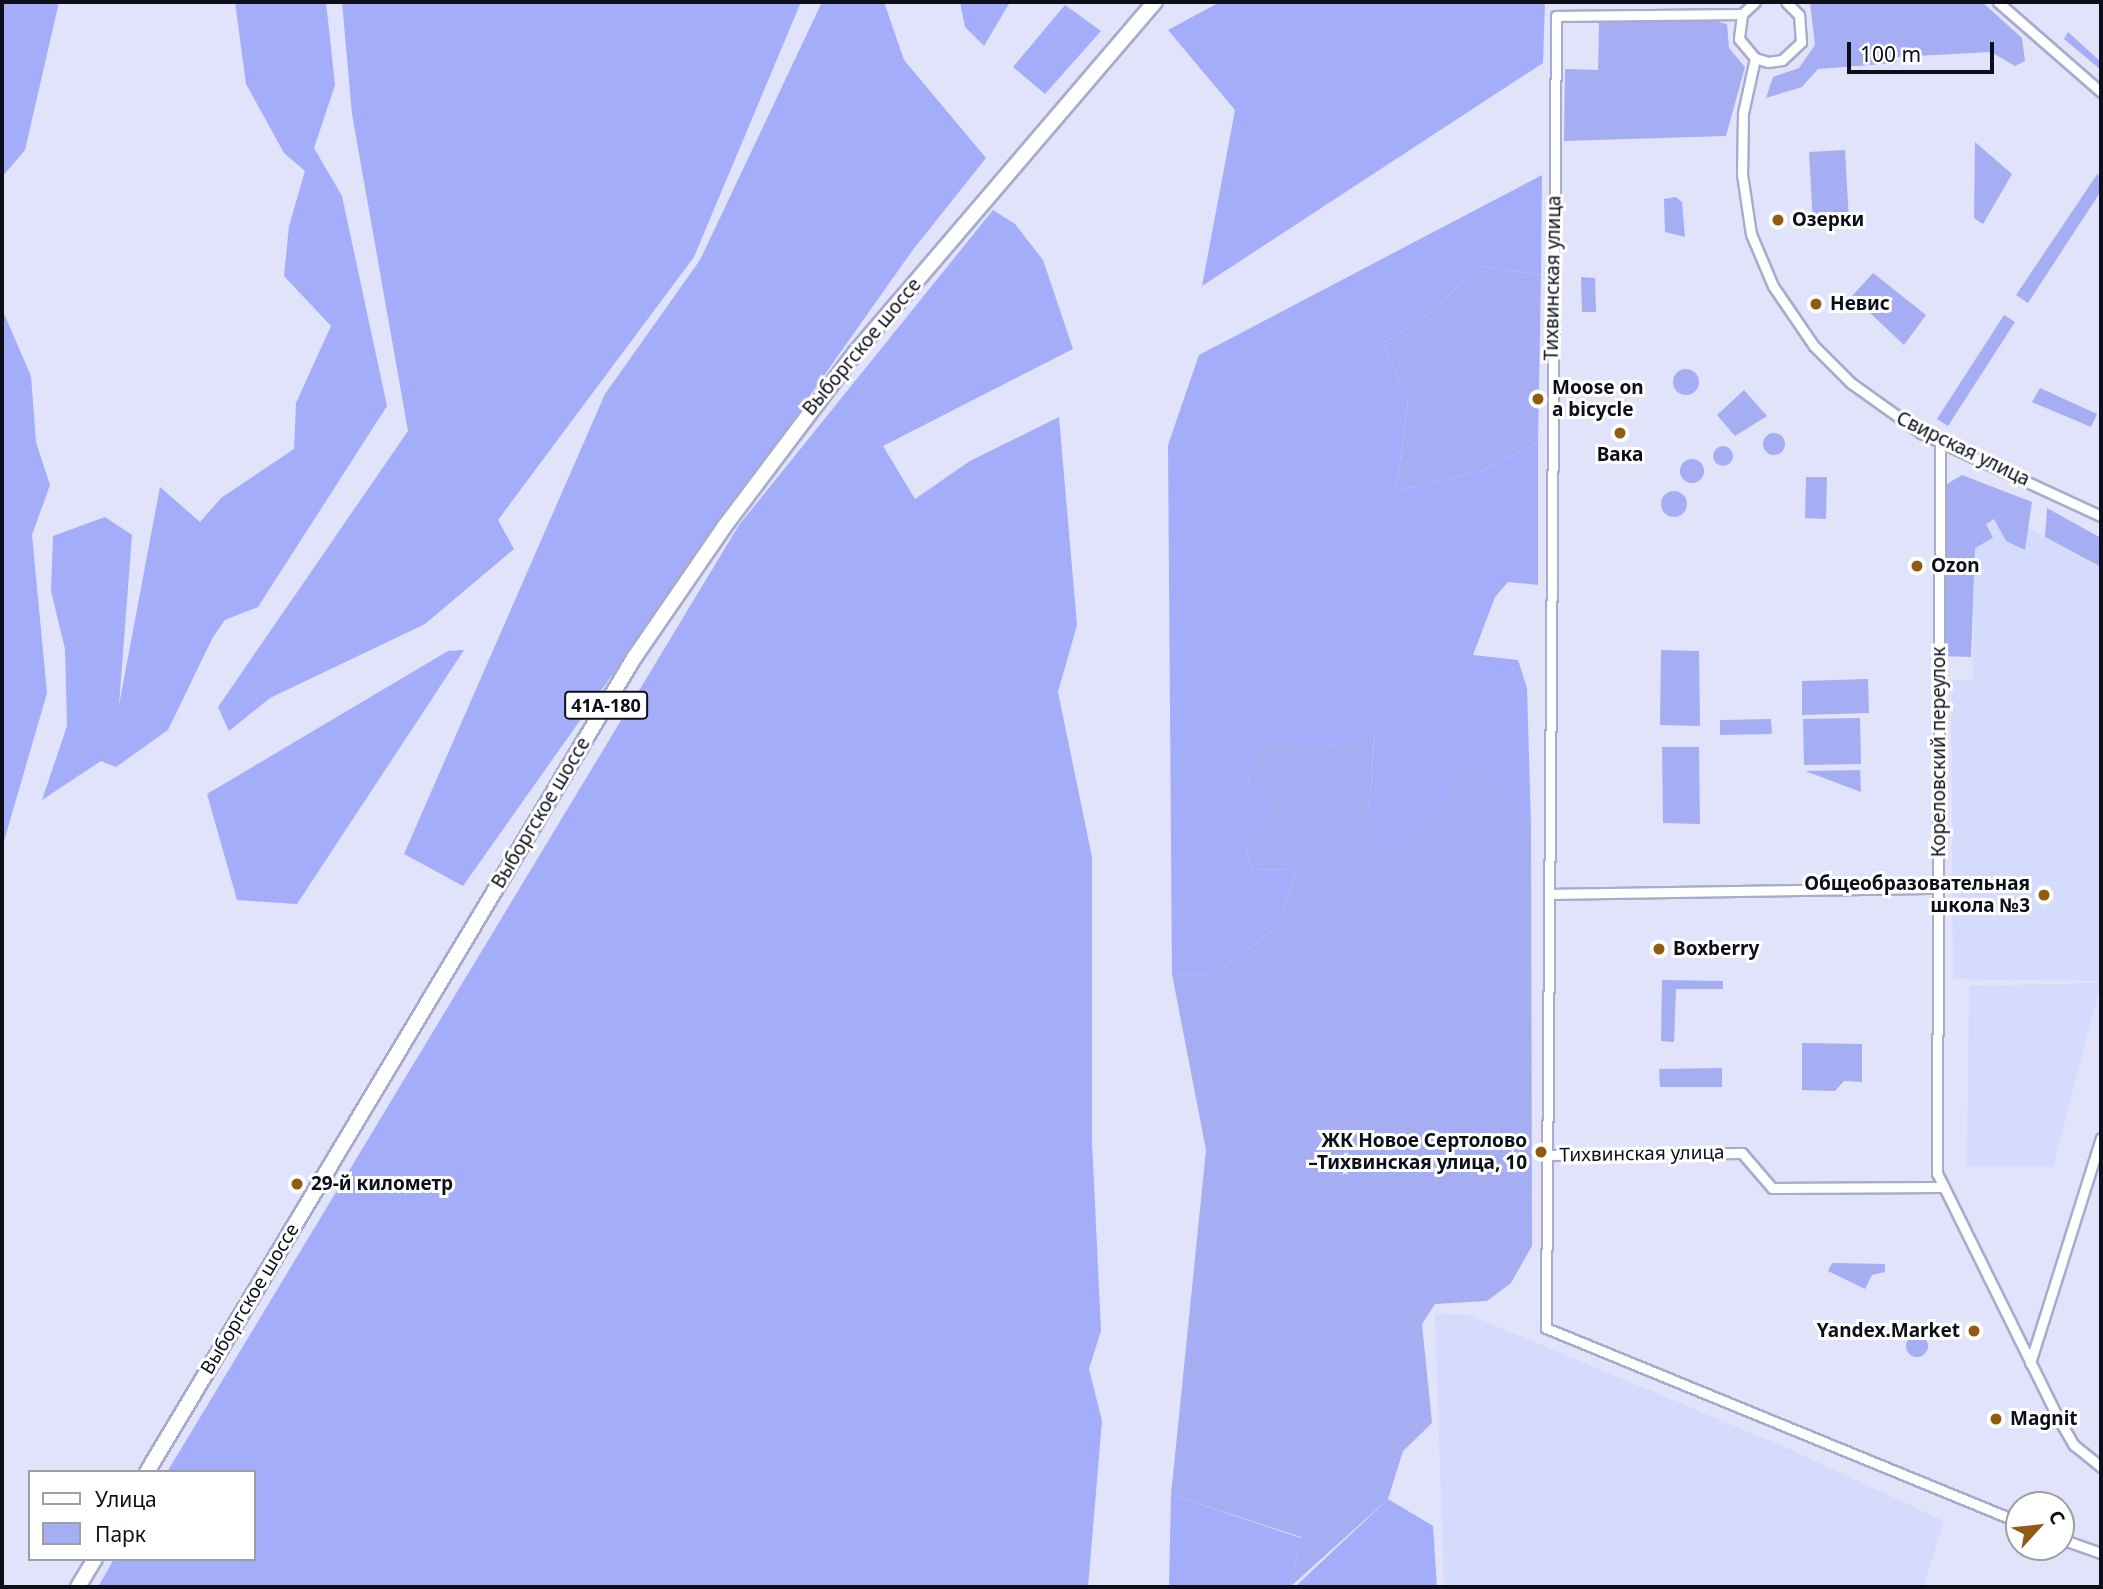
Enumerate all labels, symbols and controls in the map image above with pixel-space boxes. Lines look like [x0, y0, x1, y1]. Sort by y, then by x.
scale bar [1851, 28, 1998, 72]
text: 100 m [1860, 40, 1921, 68]
street label: Тихвинская улица [1540, 195, 1566, 361]
place label: Озерки [1792, 209, 1864, 231]
marker: Озерки [1770, 212, 1786, 228]
street label: Выборгское шоссе [798, 274, 926, 420]
place label: Невис [1830, 293, 1890, 315]
marker: Невис [1808, 296, 1824, 312]
place label: Moose on a bicycle [1552, 377, 1644, 421]
marker: Moose on a bicycle [1530, 391, 1546, 407]
street label: Свирская улица [1893, 407, 2033, 491]
marker: Вака [1612, 425, 1628, 441]
place label: Вака [1597, 444, 1643, 466]
place label: Ozon [1931, 555, 1980, 577]
marker: Ozon [1909, 558, 1925, 574]
street label: Кореловский переулок [1928, 647, 1950, 857]
road number: 41А-180 [564, 690, 648, 720]
street label: Выборгское шоссе [487, 733, 595, 893]
place label: Общеобразовательная школа №3 [1804, 873, 2030, 917]
marker: Общеобразовательная школа №3 [2036, 887, 2052, 903]
place label: Boxberry [1673, 938, 1759, 960]
marker: Boxberry [1651, 941, 1667, 957]
place label: ЖК Новое Сертолово –Тихвинская улица, 10 [1308, 1130, 1527, 1174]
street label: Тихвинская улица [1559, 1141, 1725, 1167]
marker: ЖК Новое Сертолово –Тихвинская улица, 10 [1533, 1144, 1549, 1160]
place label: 29-й километр [311, 1173, 453, 1195]
marker: 29-й километр [289, 1176, 305, 1192]
street label: Выборгское шоссе [196, 1219, 304, 1379]
place label: Yandex.Market [1817, 1320, 1960, 1342]
marker: Yandex.Market [1966, 1323, 1982, 1339]
place label: Magnit [2010, 1408, 2078, 1430]
marker: Magnit [1988, 1411, 2004, 1427]
legend [28, 1470, 256, 1561]
text: Улица [95, 1485, 157, 1513]
north arrow [2005, 1491, 2075, 1561]
text: С [2043, 1506, 2071, 1529]
text: Парк [95, 1520, 146, 1548]

